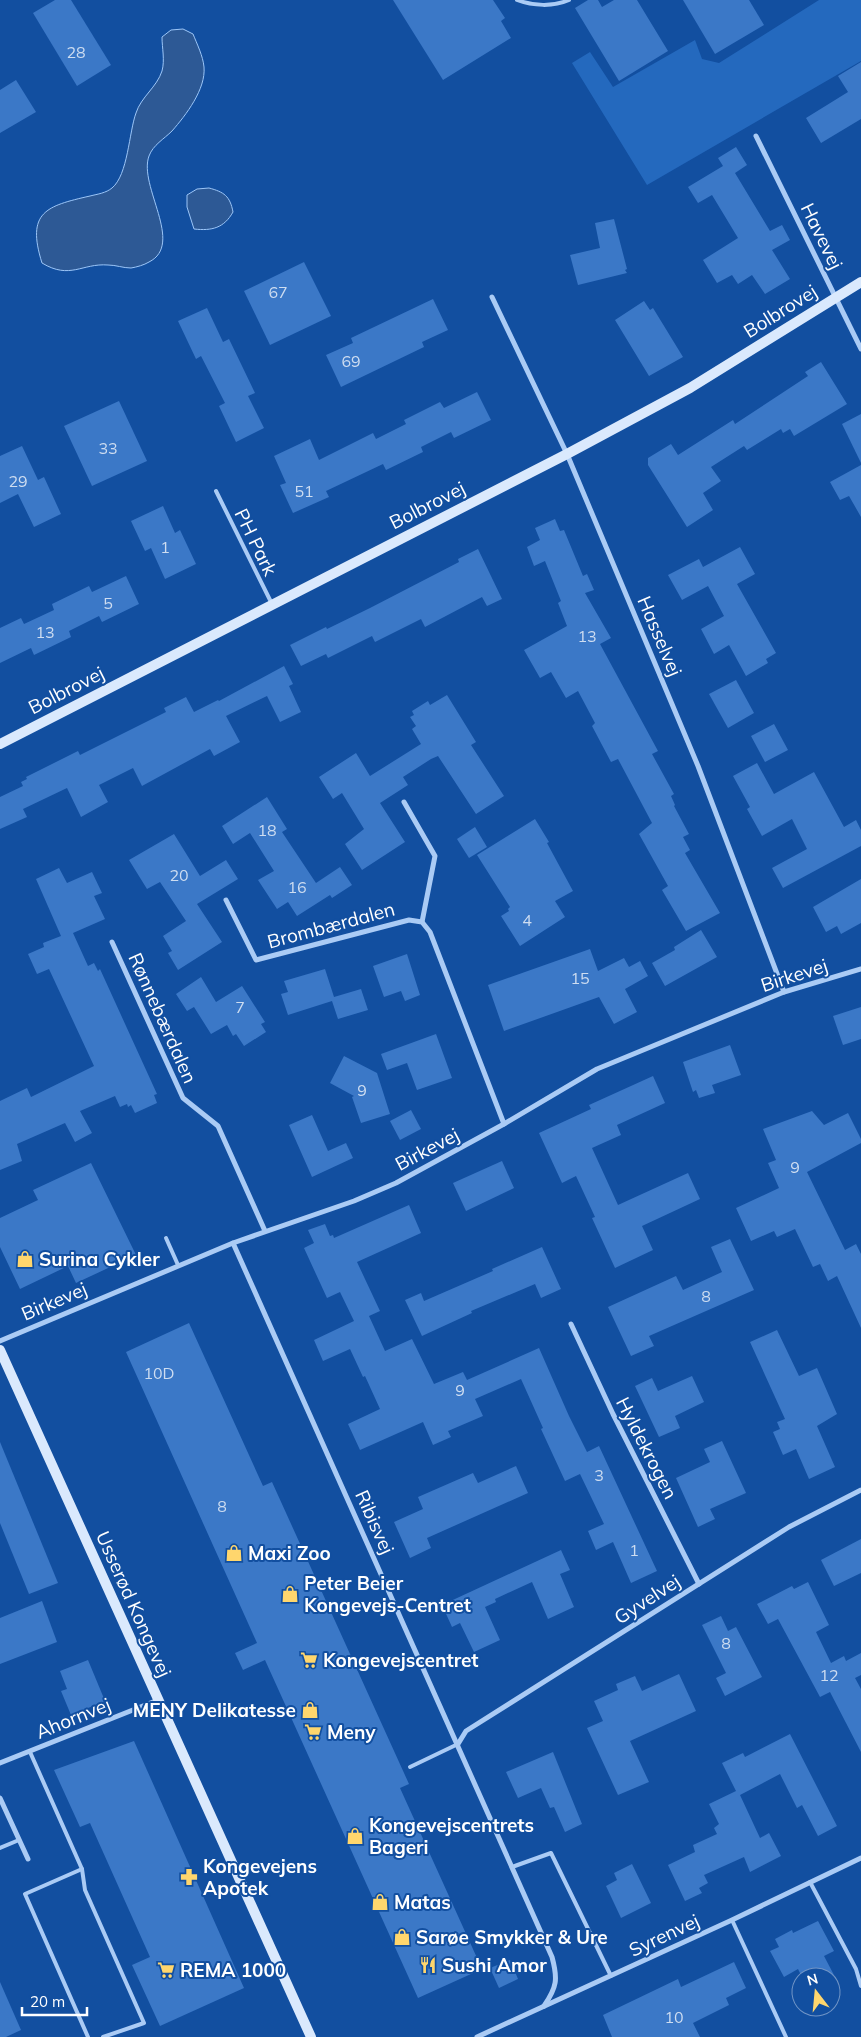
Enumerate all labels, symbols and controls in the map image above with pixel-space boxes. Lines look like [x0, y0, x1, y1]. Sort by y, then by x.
house number: 28 [66, 42, 86, 62]
street label: Havevej [796, 199, 848, 273]
street label: Bolbrovej [739, 279, 821, 343]
house number: 67 [268, 282, 288, 302]
house number: 69 [341, 351, 361, 371]
house number: 33 [98, 438, 118, 458]
house number: 29 [8, 471, 28, 491]
street label: Bolbrovej [385, 476, 469, 534]
house number: 51 [294, 481, 314, 501]
street label: PH Park [229, 504, 283, 580]
house number: 1 [160, 537, 170, 557]
street label: Hasselvej [632, 592, 688, 680]
house number: 5 [103, 593, 113, 613]
house number: 13 [35, 622, 55, 642]
house number: 13 [577, 626, 597, 646]
street label: Bolbrovej [24, 661, 108, 719]
house number: 18 [257, 820, 277, 840]
house number: 20 [169, 865, 189, 885]
house number: 16 [287, 877, 307, 897]
street label: Brombærdalen [265, 896, 397, 954]
house number: 4 [522, 910, 532, 930]
street label: Rønnebærdalen [124, 949, 202, 1087]
street label: Birkevej [758, 953, 830, 997]
house number: 15 [570, 968, 590, 988]
house number: 7 [235, 997, 245, 1017]
house number: 9 [357, 1080, 367, 1100]
street label: Birkevej [391, 1122, 463, 1176]
house number: 9 [790, 1157, 800, 1177]
place label: Surina Cykler [39, 1247, 160, 1271]
shop icon: Surina Cykler [15, 1249, 35, 1269]
street label: Birkevej [18, 1276, 90, 1326]
house number: 8 [701, 1286, 711, 1306]
house number: 10D [143, 1363, 175, 1383]
house number: 9 [455, 1380, 465, 1400]
street label: Hyldekrogen [611, 1393, 683, 1503]
house number: 3 [594, 1465, 604, 1485]
street label: Ribisvej [350, 1486, 400, 1558]
house number: 8 [217, 1496, 227, 1516]
street label: Usserød Kongevej [91, 1527, 177, 1681]
house number: 1 [629, 1540, 639, 1560]
place label: Maxi Zoo [248, 1541, 331, 1565]
shop icon: Maxi Zoo [224, 1543, 244, 1563]
street label: Gyvelvej [610, 1569, 684, 1629]
place label: Peter Beier Kongevejs-Centret [304, 1571, 471, 1617]
shop icon: Peter Beier Kongevejs-Centret [280, 1584, 300, 1604]
house number: 8 [721, 1633, 731, 1653]
place label: Kongevejscentret [323, 1648, 479, 1672]
supermarket icon: Kongevejscentret [299, 1650, 319, 1670]
house number: 12 [819, 1665, 839, 1685]
street label: Ahornvej [32, 1692, 114, 1744]
place label: MENY Delikatesse [133, 1698, 296, 1722]
shop icon: MENY Delikatesse [300, 1700, 320, 1720]
place label: Meny [327, 1720, 376, 1744]
supermarket icon: Meny [303, 1722, 323, 1742]
place label: Kongevejscentrets Bageri [369, 1813, 534, 1859]
shop icon: Kongevejscentrets Bageri [345, 1826, 365, 1846]
place label: Kongevejens Apotek [203, 1854, 317, 1900]
pharmacy icon: Kongevejens Apotek [179, 1867, 199, 1887]
place label: Matas [394, 1890, 451, 1914]
shop icon: Matas [370, 1892, 390, 1912]
street label: Syrenvej [625, 1908, 703, 1962]
place label: Sarøe Smykker & Ure [416, 1925, 608, 1949]
shop icon: Sarøe Smykker & Ure [392, 1927, 412, 1947]
place label: Sushi Amor [442, 1953, 547, 1977]
restaurant icon: Sushi Amor [418, 1955, 438, 1975]
place label: REMA 1000 [180, 1958, 286, 1982]
supermarket icon: REMA 1000 [156, 1960, 176, 1980]
north arrow [791, 1967, 841, 2017]
text: N [805, 1969, 820, 1990]
scale bar [22, 1984, 88, 2016]
text: 20 m [30, 1992, 65, 2011]
house number: 10 [664, 2007, 684, 2027]

